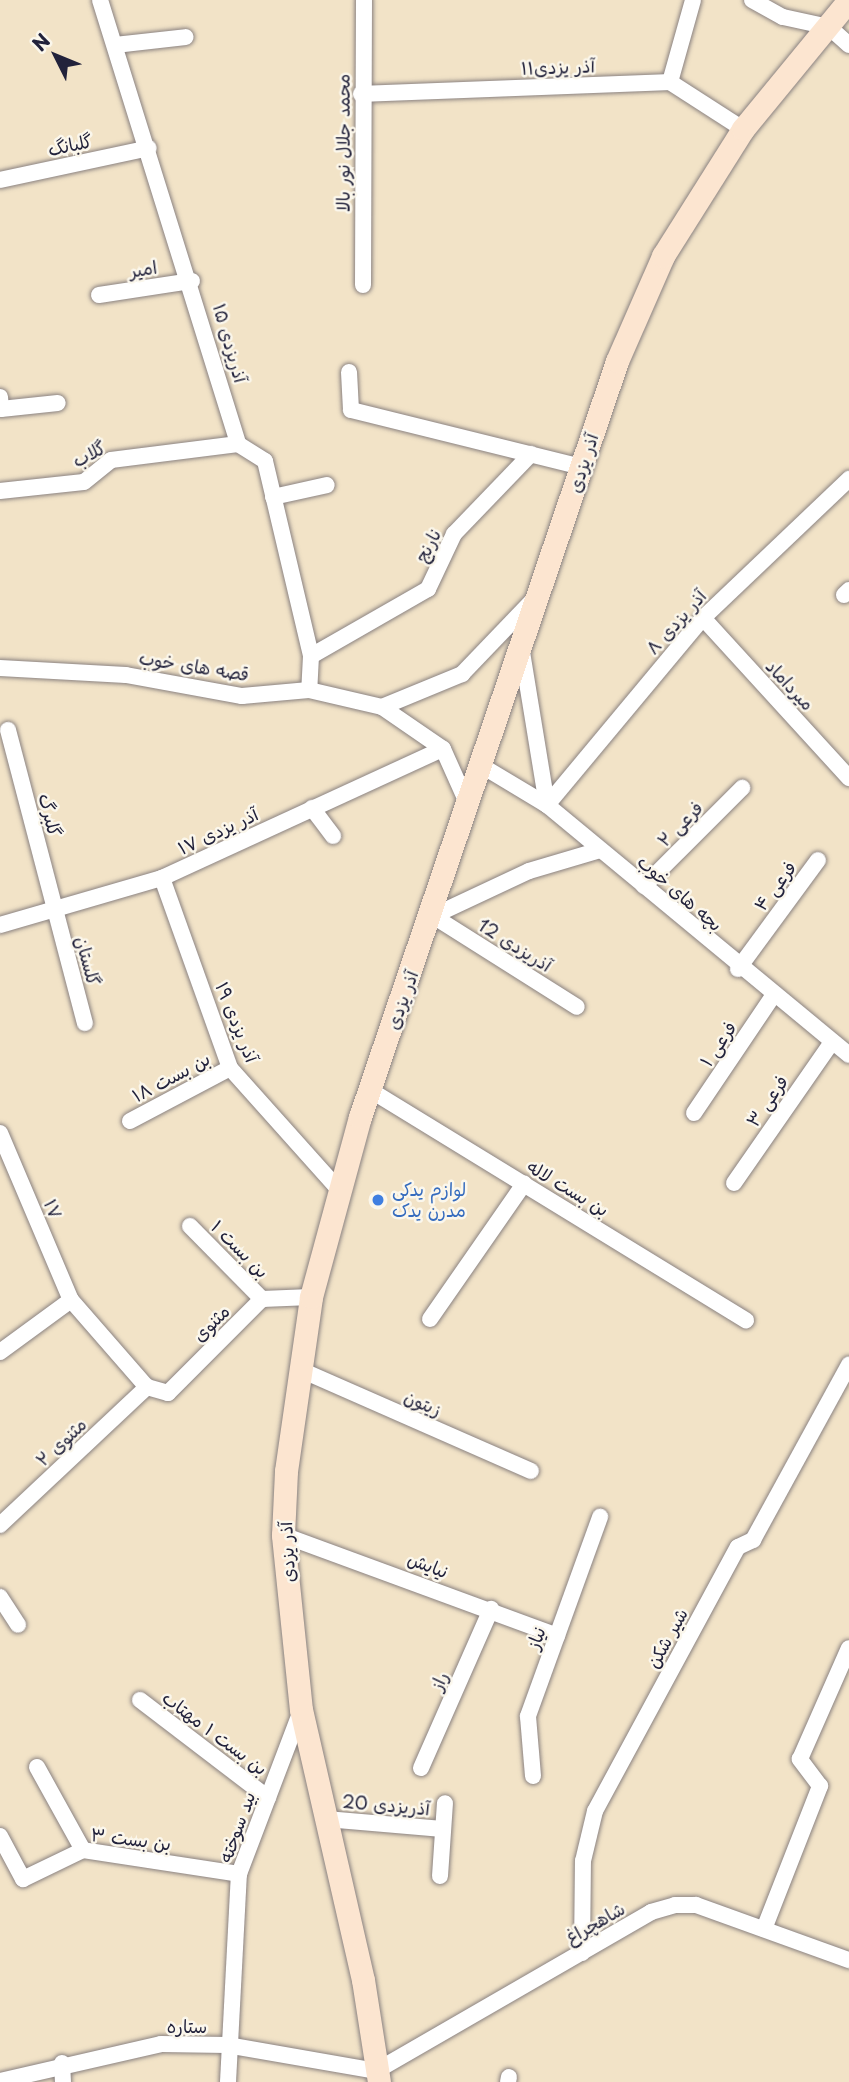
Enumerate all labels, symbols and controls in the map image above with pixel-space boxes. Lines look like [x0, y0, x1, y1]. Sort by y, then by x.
north arrow [21, 21, 91, 91]
text: N [25, 27, 56, 57]
street label: آذر یزدی۱۱ [521, 55, 595, 79]
street label: محمد جلال نور بالا [332, 74, 354, 212]
street label: گلبانگ [46, 130, 94, 160]
street label: امیر [128, 256, 158, 282]
street label: ۱۵ آذریزدی [208, 301, 252, 385]
street label: آذر یزدی [563, 431, 603, 495]
street label: گلاب [69, 436, 109, 472]
street label: نارنج [410, 524, 446, 566]
street label: ۸ آذر یزدی [641, 585, 711, 659]
street label: قصه های خوب [137, 647, 251, 685]
street label: میرداماد [761, 655, 819, 715]
street label: گلبرگ [34, 791, 66, 839]
street label: فرعی ۲ [653, 797, 707, 851]
street label: آذر یزدی ۱۷ [174, 803, 262, 859]
street label: بچه های خوب [633, 850, 727, 936]
street label: فرعی ۴ [749, 857, 801, 915]
street label: آذریزدی 12 [474, 914, 556, 976]
street label: گلستان [71, 934, 105, 988]
street label: آذر یزدی [381, 968, 423, 1032]
street label: آذر یزدی ۱۹ [211, 979, 263, 1065]
street label: فرعی ۱ [695, 1017, 741, 1071]
street label: بن بست ۱۸ [128, 1047, 214, 1107]
street label: فرعی ۳ [742, 1071, 792, 1131]
street label: بن بست لاله [523, 1155, 613, 1221]
place label: لوازم یدکی مدرن یدک [392, 1179, 466, 1222]
marker: لوازم یدکی مدرن یدک [370, 1192, 386, 1208]
street label: ۱۷ [39, 1196, 67, 1222]
street label: بن بست ۱ [207, 1216, 273, 1282]
street label: مثنوی [188, 1300, 234, 1346]
street label: زیتون [401, 1385, 445, 1421]
street label: مثنوی ۲ [31, 1413, 91, 1471]
street label: آذر یزدی [275, 1521, 299, 1583]
street label: نیایش [405, 1547, 451, 1583]
street label: شیر شکن [642, 1604, 692, 1672]
street label: نیاز [522, 1624, 550, 1652]
street label: راز [425, 1668, 453, 1694]
street label: بن بست ۱ مهتاب [158, 1687, 272, 1779]
street label: بید سوخته [214, 1789, 260, 1865]
street label: آذریزدی 20 [341, 1790, 431, 1820]
street label: بن بست ۳ [90, 1823, 172, 1855]
street label: شاهچراغ [561, 1897, 629, 1949]
street label: ستاره [167, 2015, 207, 2037]

